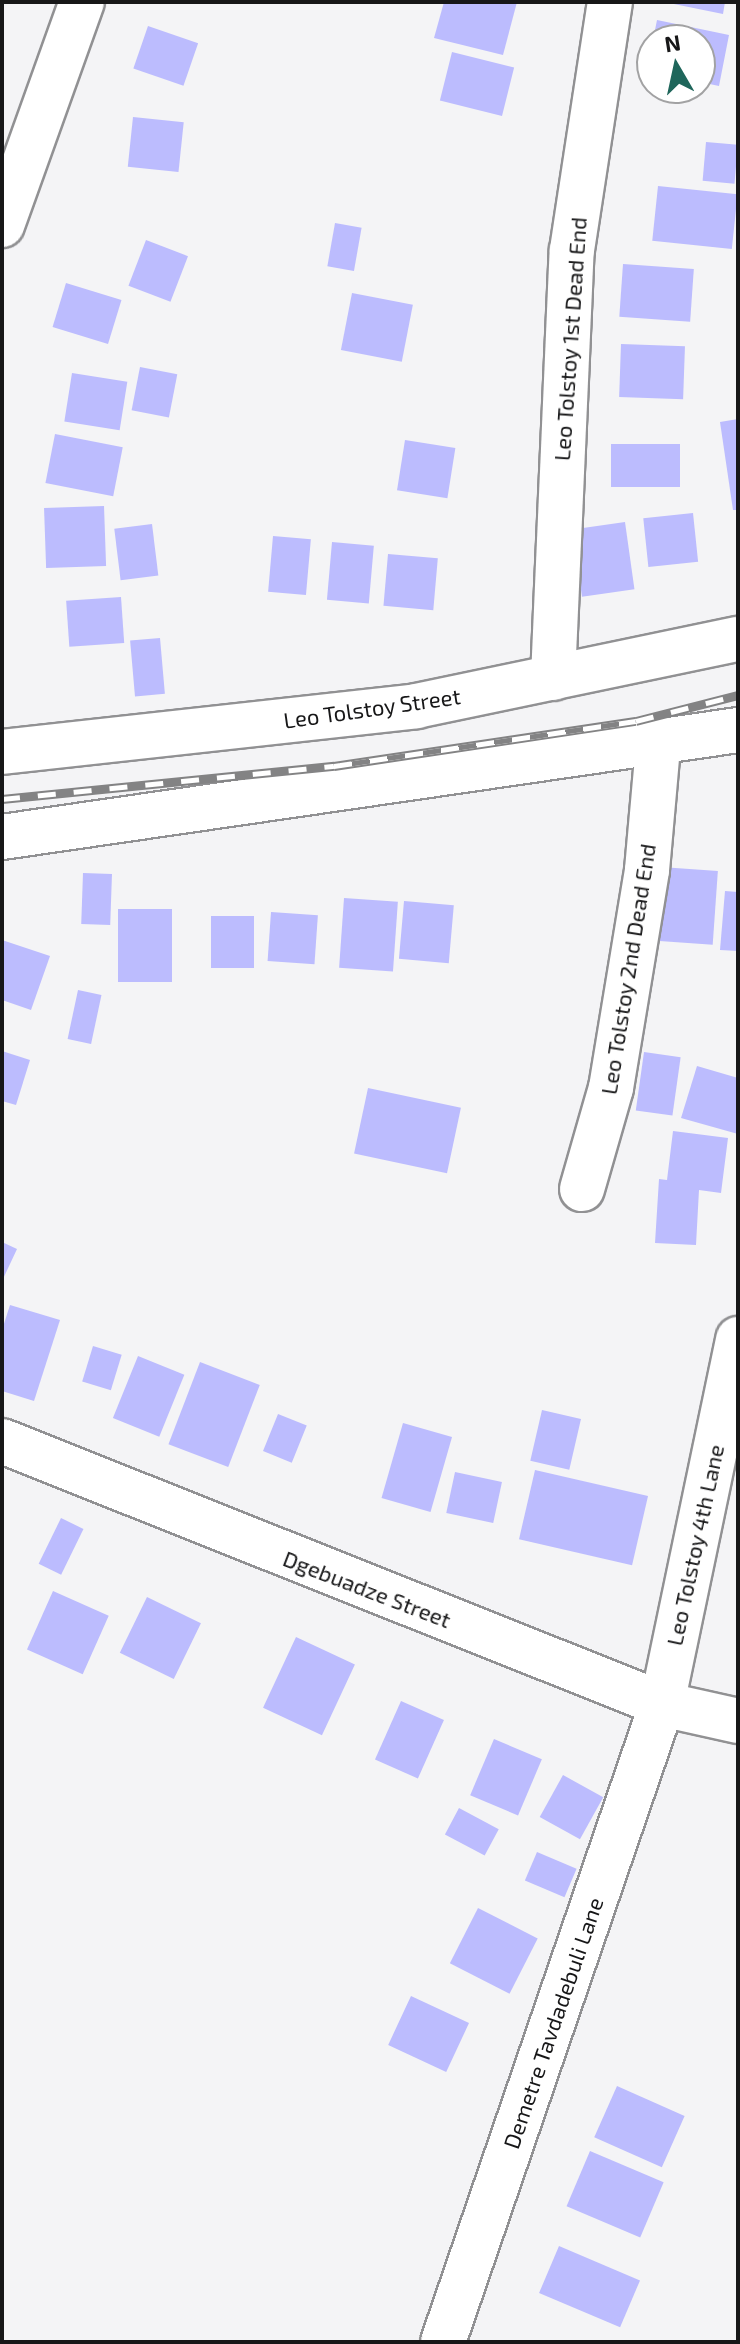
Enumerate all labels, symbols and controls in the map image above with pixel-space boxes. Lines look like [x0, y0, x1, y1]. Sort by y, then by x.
north arrow [636, 24, 716, 104]
text: N [663, 28, 682, 56]
street label: Leo Tolstoy 1st Dead End [548, 216, 592, 462]
street label: Leo Tolstoy Street [281, 682, 463, 734]
street label: Leo Tolstoy 2nd Dead End [595, 841, 661, 1097]
street label: Leo Tolstoy 4th Lane [661, 1442, 729, 1648]
street label: Dgebuadze Street [279, 1545, 455, 1633]
street label: Demetre Tavdadebuli Lane [497, 1894, 609, 2152]

